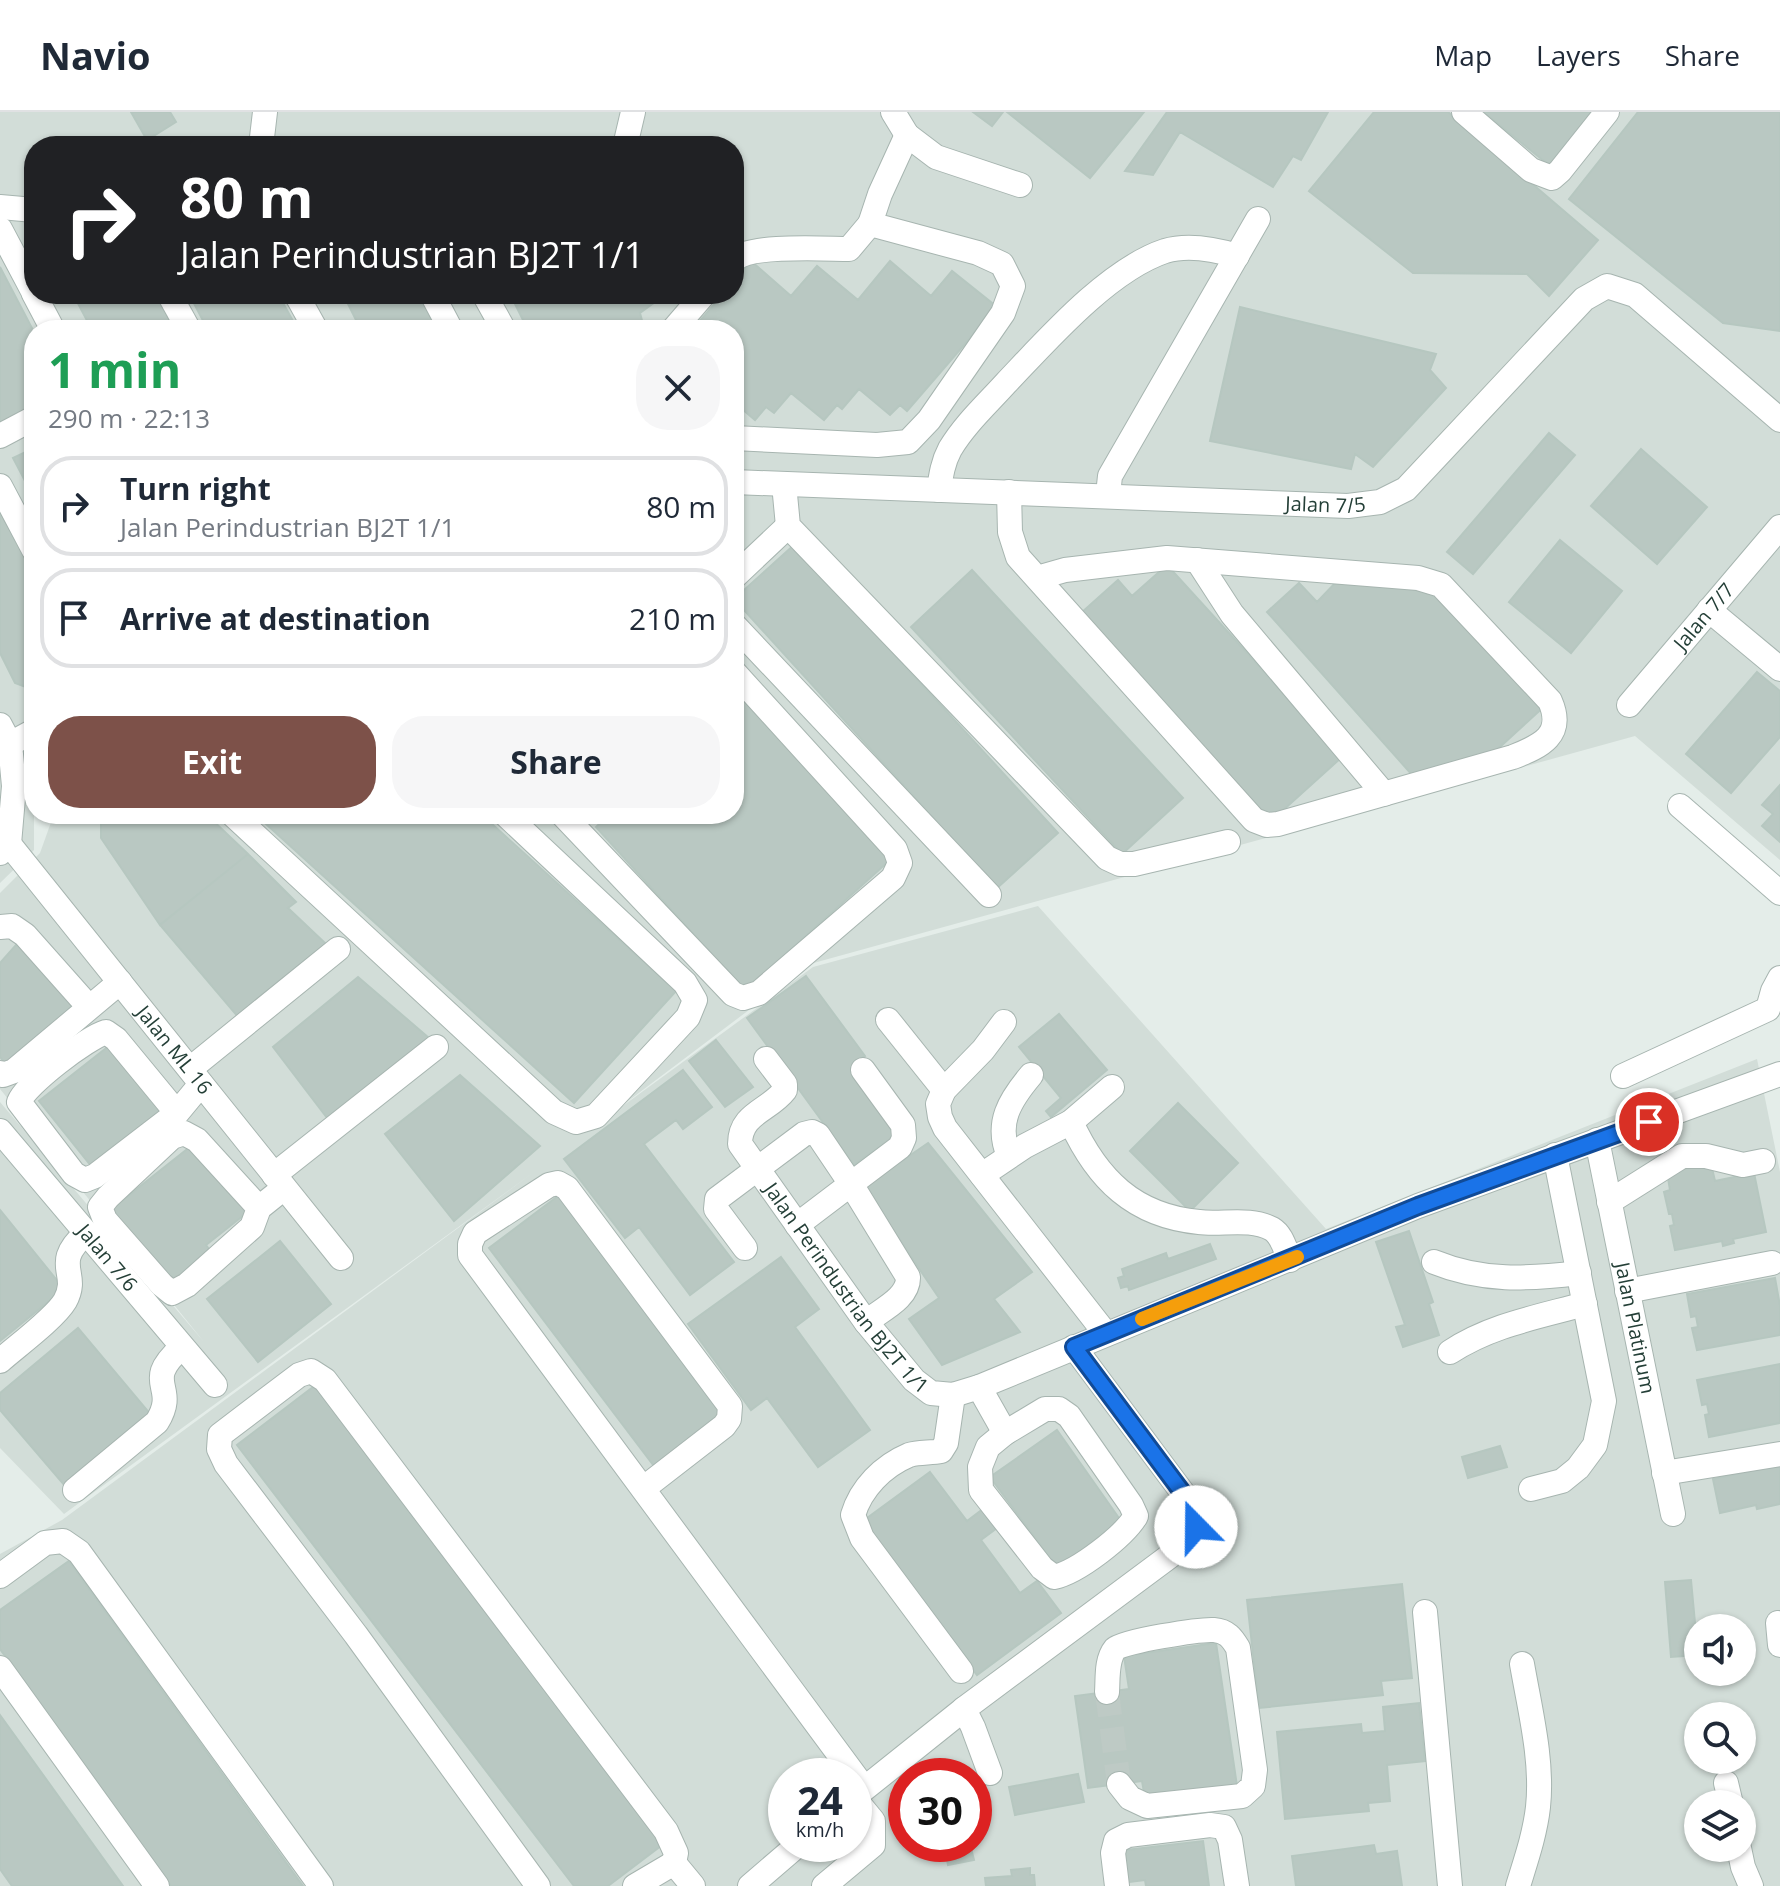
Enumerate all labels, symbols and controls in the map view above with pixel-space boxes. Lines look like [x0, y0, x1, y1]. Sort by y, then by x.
text: Navio [40, 29, 151, 81]
text: Map [1434, 36, 1492, 74]
text: Layers [1536, 36, 1621, 74]
text: Share [1665, 36, 1740, 74]
text: 80 m [180, 158, 314, 234]
icon: right [48, 168, 152, 272]
text: Jalan Perindustrian BJ2T 1/1 [180, 230, 644, 279]
text: 1 min [48, 337, 181, 402]
button: close [636, 346, 720, 430]
text: 290 m · 22:13 [48, 400, 210, 436]
text: Turn right [120, 468, 271, 509]
icon: right [52, 484, 96, 528]
text: 80 m [646, 486, 716, 527]
street label: Jalan 7/5 [1283, 489, 1367, 519]
text: Jalan Perindustrian BJ2T 1/1 [120, 509, 455, 545]
street label: Jalan 7/7 [1666, 577, 1740, 657]
icon: arrive [52, 596, 96, 640]
text: Arrive at destination [120, 598, 431, 639]
text: 210 m [629, 598, 716, 639]
button: Exit [48, 716, 376, 808]
button: Share [392, 716, 720, 808]
street label: Jalan ML 16 [129, 998, 218, 1100]
pin [1615, 1088, 1683, 1156]
icon: arrive [1627, 1100, 1671, 1144]
street label: Jalan Perindustrian BJ2T 1/1 [757, 1175, 934, 1399]
street label: Jalan 7/6 [70, 1216, 144, 1297]
street label: Jalan Platinum [1609, 1258, 1662, 1396]
position arrow [1154, 1485, 1238, 1569]
map controls [1684, 1614, 1756, 1862]
button: sound [1684, 1614, 1756, 1686]
button: search [1684, 1702, 1756, 1774]
speed limit sign: 30 [888, 1758, 992, 1862]
text: 24 [797, 1772, 843, 1827]
button: layers [1684, 1790, 1756, 1862]
text: km/h [796, 1816, 844, 1843]

